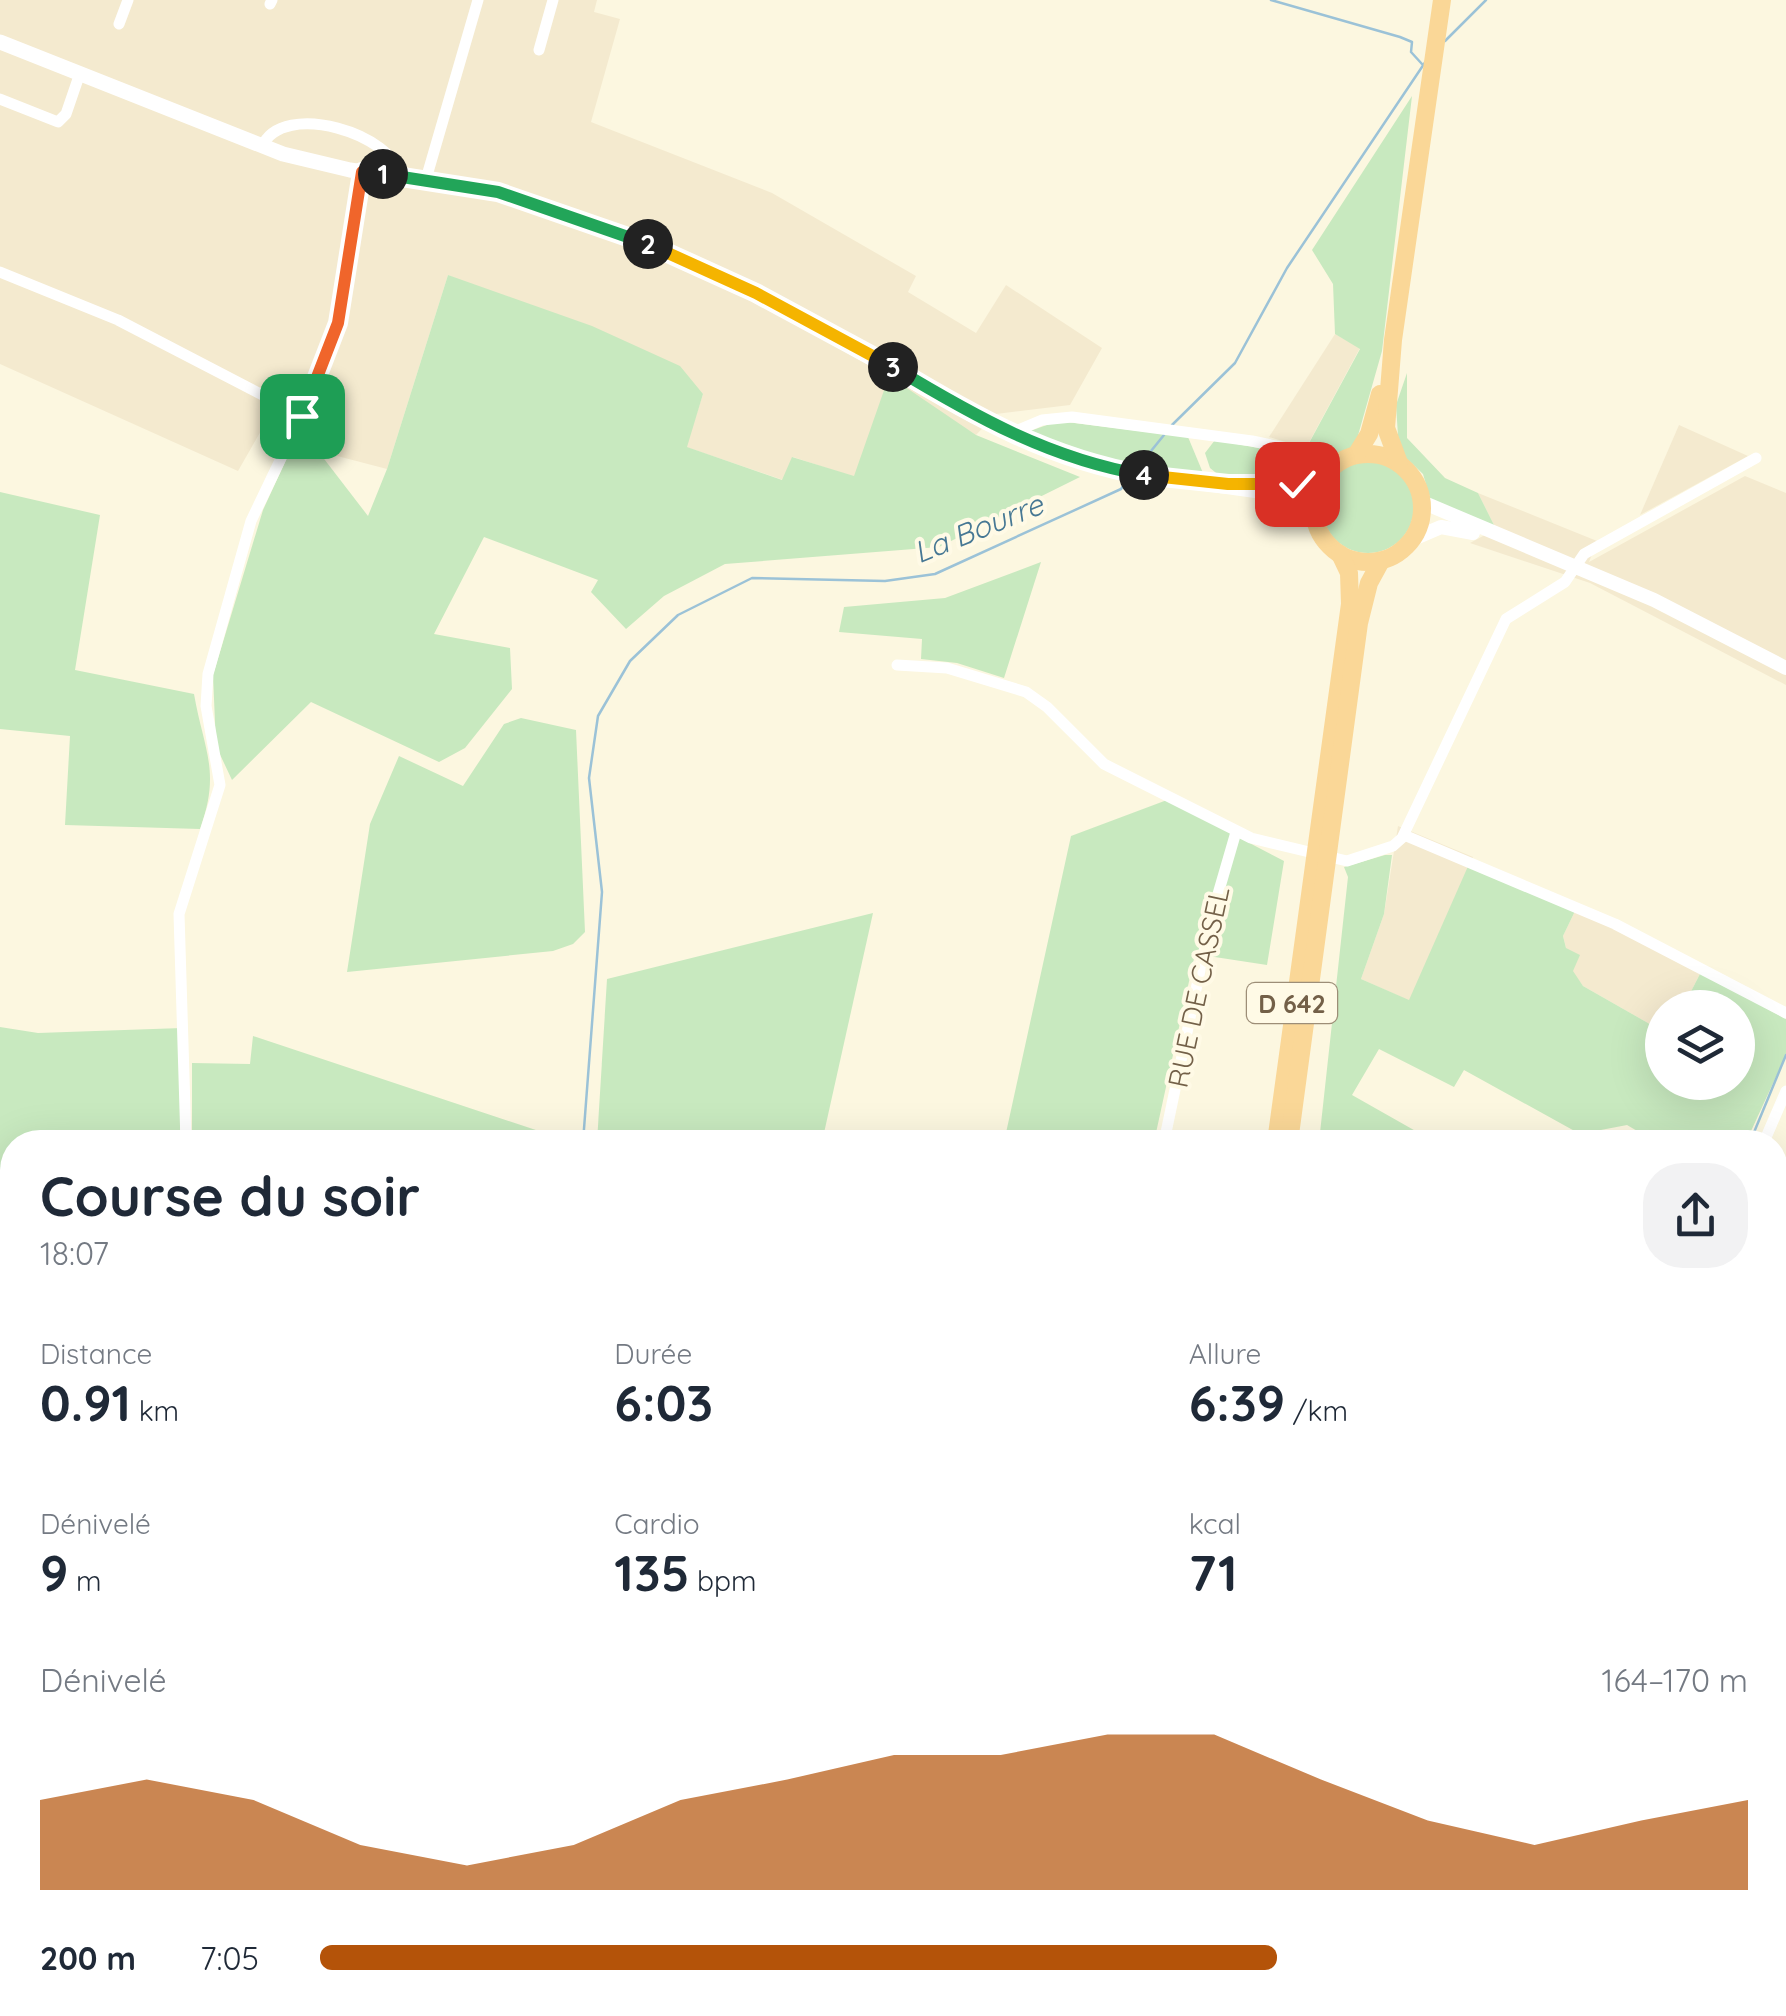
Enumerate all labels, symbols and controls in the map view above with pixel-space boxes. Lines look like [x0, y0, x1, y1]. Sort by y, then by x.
pin: 1 [358, 149, 408, 199]
text: 1 [378, 156, 388, 191]
pin: 2 [623, 219, 673, 269]
text: 2 [640, 226, 656, 261]
pin: 3 [868, 342, 918, 392]
text: 3 [885, 349, 901, 384]
pin [260, 374, 345, 459]
icon: arrive [275, 389, 330, 444]
pin [1255, 442, 1340, 527]
pin: 4 [1119, 450, 1169, 500]
text: 4 [1136, 457, 1152, 492]
icon: check [1270, 457, 1325, 512]
water label: La Bourre [908, 484, 1049, 571]
street label: RUE DE CASSEL [1160, 883, 1236, 1091]
road number: D 642 [1247, 983, 1337, 1023]
map controls [1645, 990, 1755, 1100]
button: layers [1645, 990, 1755, 1100]
text: Course du soir [40, 1161, 420, 1230]
button: share [1643, 1163, 1748, 1268]
text: 18:07 [40, 1233, 109, 1273]
text: Distance [40, 1336, 152, 1371]
text: Durée [614, 1336, 692, 1371]
text: Allure [1189, 1336, 1261, 1371]
text: 0.91 [40, 1371, 131, 1434]
text: 6:03 [614, 1371, 713, 1434]
text: 6:39 [1189, 1371, 1285, 1434]
text: km [131, 1393, 179, 1428]
text: /km [1285, 1393, 1348, 1428]
text: Dénivelé [40, 1506, 151, 1541]
text: Cardio [614, 1506, 700, 1541]
text: kcal [1189, 1506, 1241, 1541]
text: 9 [40, 1541, 68, 1604]
text: 135 [614, 1541, 689, 1604]
text: 71 [1189, 1541, 1238, 1604]
text: m [68, 1563, 102, 1598]
text: bpm [689, 1563, 757, 1598]
text: Dénivelé [40, 1660, 167, 1700]
text: 164–170 m [1602, 1660, 1748, 1700]
text: 200 m [40, 1938, 136, 1978]
text: 7:05 [200, 1938, 259, 1978]

